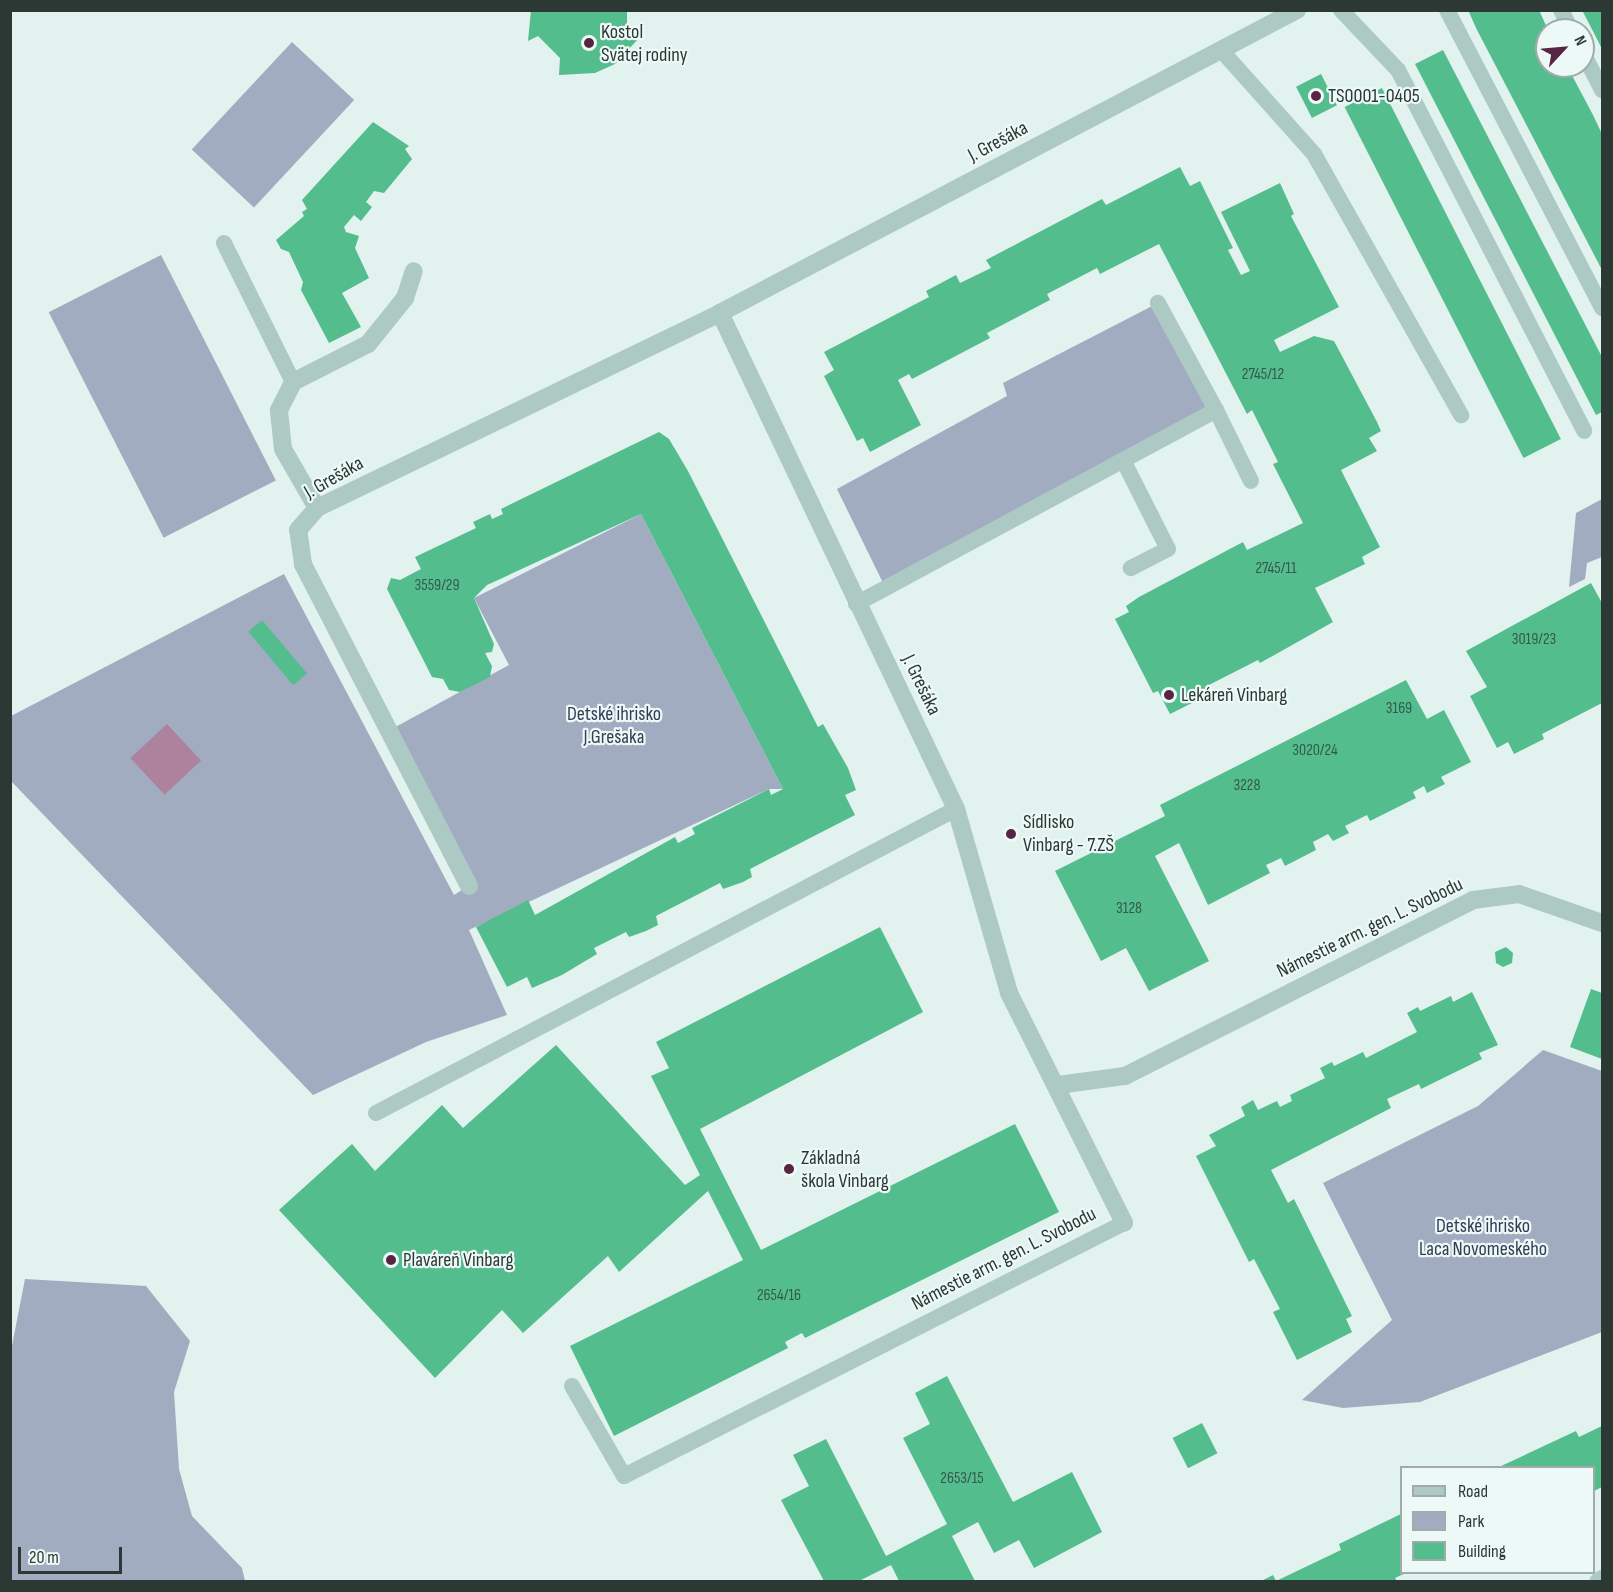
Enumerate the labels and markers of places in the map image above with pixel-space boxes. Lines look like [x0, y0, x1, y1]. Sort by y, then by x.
place label: Kostol Svätej rodiny [601, 20, 687, 67]
marker: Kostol Svätej rodiny [582, 36, 596, 50]
place label: TS0001-0405 [1328, 84, 1420, 108]
marker: TS0001-0405 [1309, 89, 1323, 103]
place label: Lekáreň Vinbarg [1181, 683, 1287, 707]
marker: Lekáreň Vinbarg [1162, 688, 1176, 702]
place label: Sídlisko Vinbarg - 7.ZŠ [1023, 810, 1114, 857]
marker: Sídlisko Vinbarg - 7.ZŠ [1004, 827, 1018, 841]
place label: Základná škola Vinbarg [801, 1146, 889, 1193]
marker: Základná škola Vinbarg [782, 1162, 796, 1176]
place label: Plaváreň Vinbarg [403, 1248, 513, 1272]
marker: Plaváreň Vinbarg [384, 1253, 398, 1267]

